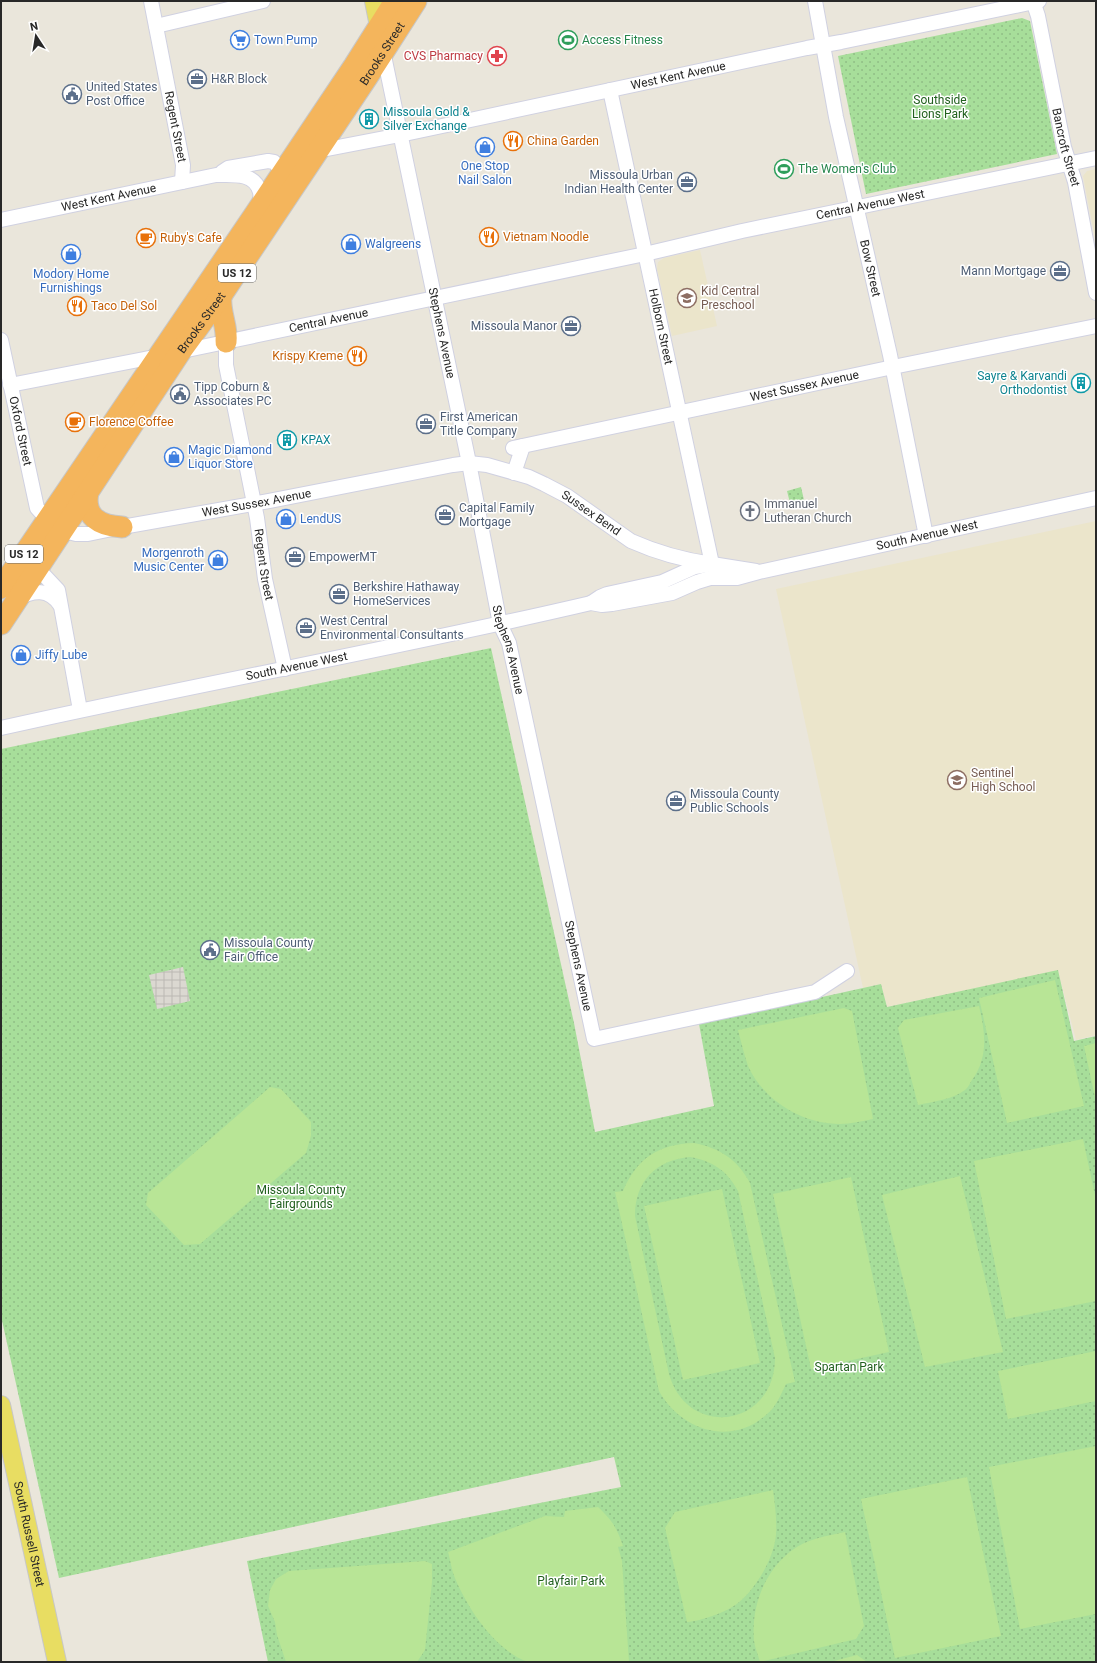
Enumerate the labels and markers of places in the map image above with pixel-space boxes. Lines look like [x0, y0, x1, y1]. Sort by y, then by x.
supermarket icon: Town Pump [229, 29, 251, 51]
sports icon: Access Fitness [557, 29, 579, 51]
place label: Town Pump [254, 33, 318, 47]
place label: Access Fitness [582, 33, 663, 47]
pharmacy icon: CVS Pharmacy [486, 45, 508, 67]
place label: CVS Pharmacy [404, 49, 483, 63]
office icon: H&R Block [186, 68, 208, 90]
place label: H&R Block [211, 72, 268, 86]
place label: United States Post Office [86, 80, 157, 108]
public building icon: United States Post Office [61, 83, 83, 105]
place label: Missoula Gold & Silver Exchange [383, 105, 470, 133]
building icon: Missoula Gold & Silver Exchange [358, 108, 380, 130]
restaurant icon: China Garden [502, 130, 524, 152]
place label: China Garden [527, 134, 599, 148]
shop icon: One Stop Nail Salon [474, 136, 496, 158]
sports icon: The Women's Club [773, 158, 795, 180]
place label: One Stop Nail Salon [458, 159, 512, 187]
place label: The Women's Club [798, 162, 896, 176]
place label: Missoula Urban Indian Health Center [564, 168, 673, 196]
office icon: Missoula Urban Indian Health Center [676, 171, 698, 193]
restaurant icon: Vietnam Noodle [478, 226, 500, 248]
cafe icon: Ruby's Cafe [135, 227, 157, 249]
place label: Vietnam Noodle [503, 230, 589, 244]
place label: Ruby's Cafe [160, 231, 222, 245]
shop icon: Walgreens [340, 233, 362, 255]
place label: Walgreens [365, 237, 421, 251]
shop icon: Modory Home Furnishings [60, 243, 82, 265]
office icon: Mann Mortgage [1049, 260, 1071, 282]
place label: Mann Mortgage [961, 264, 1046, 278]
place label: Modory Home Furnishings [33, 267, 109, 295]
place label: Kid Central Preschool [701, 284, 759, 312]
school or university icon: Kid Central Preschool [676, 287, 698, 309]
restaurant icon: Taco Del Sol [66, 295, 88, 317]
place label: Taco Del Sol [91, 299, 157, 313]
office icon: Missoula Manor [560, 315, 582, 337]
place label: Missoula Manor [471, 319, 557, 333]
restaurant icon: Krispy Kreme [346, 345, 368, 367]
place label: Krispy Kreme [272, 349, 343, 363]
place label: Sayre & Karvandi Orthodontist [977, 369, 1067, 397]
building icon: Sayre & Karvandi Orthodontist [1070, 372, 1092, 394]
place label: Tipp Coburn & Associates PC [194, 380, 272, 408]
public building icon: Tipp Coburn & Associates PC [169, 383, 191, 405]
place label: First American Title Company [440, 410, 518, 438]
cafe icon: Florence Coffee [64, 411, 86, 433]
office icon: First American Title Company [415, 413, 437, 435]
place label: Florence Coffee [89, 415, 174, 429]
building icon: KPAX [276, 429, 298, 451]
place label: KPAX [301, 433, 331, 447]
place label: Magic Diamond Liquor Store [188, 443, 272, 471]
shop icon: Magic Diamond Liquor Store [163, 446, 185, 468]
place label: Immanuel Lutheran Church [764, 497, 852, 525]
church icon: Immanuel Lutheran Church [739, 500, 761, 522]
place label: Capital Family Mortgage [459, 501, 535, 529]
office icon: Capital Family Mortgage [434, 504, 456, 526]
shop icon: LendUS [275, 508, 297, 530]
place label: LendUS [300, 512, 341, 526]
place label: Morgenroth Music Center [133, 546, 204, 574]
office icon: EmpowerMT [284, 546, 306, 568]
shop icon: Morgenroth Music Center [207, 549, 229, 571]
place label: EmpowerMT [309, 550, 377, 564]
place label: Berkshire Hathaway HomeServices [353, 580, 460, 608]
office icon: Berkshire Hathaway HomeServices [328, 583, 350, 605]
place label: West Central Environmental Consultants [320, 614, 464, 642]
office icon: West Central Environmental Consultants [295, 617, 317, 639]
shop icon: Jiffy Lube [10, 644, 32, 666]
place label: Jiffy Lube [35, 648, 87, 662]
place label: Sentinel High School [971, 766, 1035, 794]
school or university icon: Sentinel High School [946, 769, 968, 791]
place label: Missoula County Public Schools [690, 787, 779, 815]
office icon: Missoula County Public Schools [665, 790, 687, 812]
place label: Missoula County Fair Office [224, 936, 313, 964]
public building icon: Missoula County Fair Office [199, 939, 221, 961]

